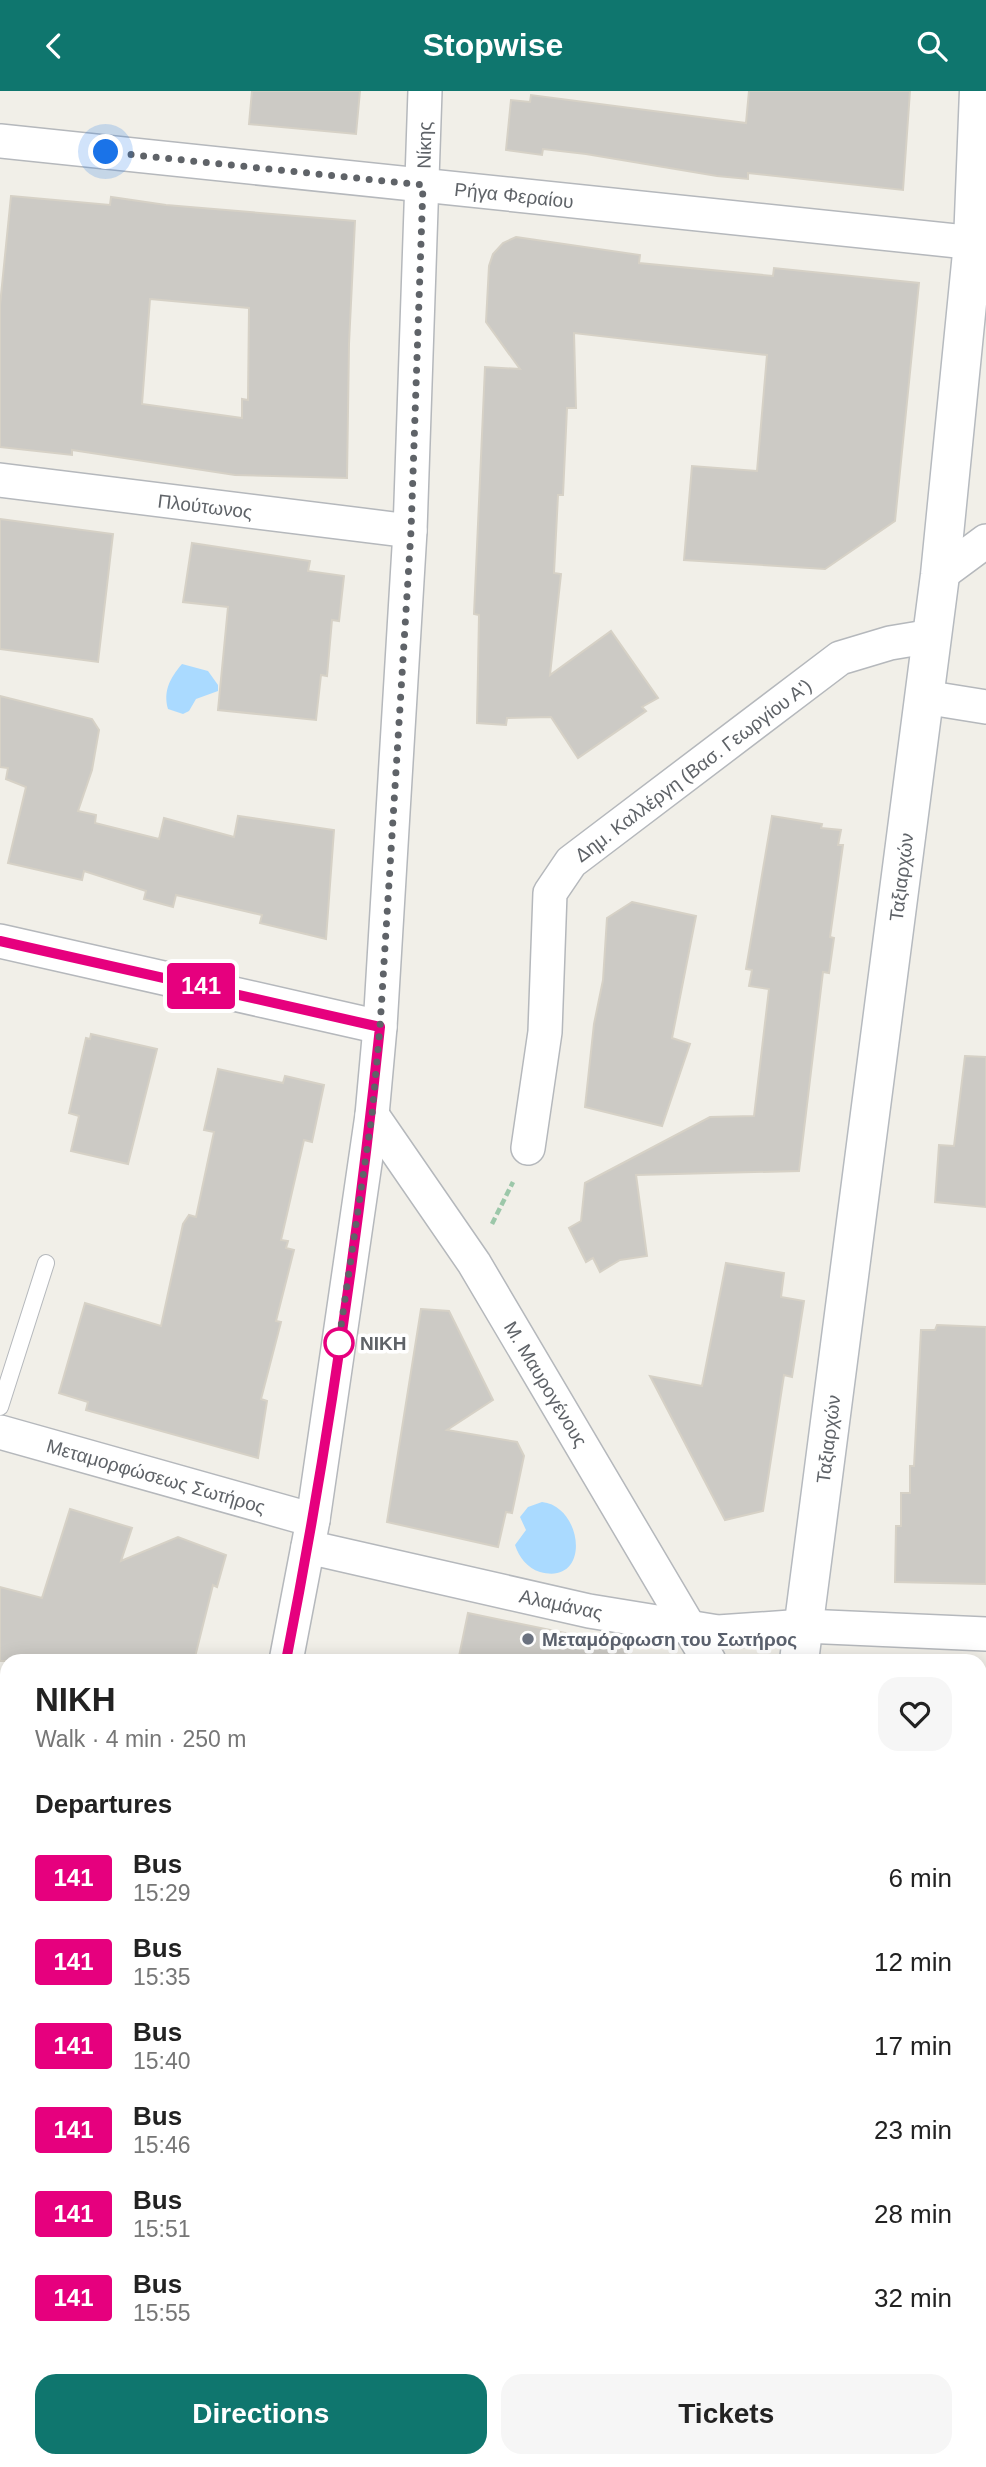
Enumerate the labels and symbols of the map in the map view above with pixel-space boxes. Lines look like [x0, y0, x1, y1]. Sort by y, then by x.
street label: Νίκης [414, 121, 435, 169]
your location [88, 134, 123, 169]
street label: Ρήγα Φεραίου [453, 179, 575, 212]
street label: Πλούτωνος [156, 490, 253, 523]
street label: Δημ. Καλλέργη (Βασ. Γεωργίου Α') [571, 675, 816, 866]
street label: Ταξιαρχών [886, 832, 917, 922]
line badge: 141 [161, 963, 241, 1009]
street label: Μ. Μαυρογένους [500, 1318, 591, 1451]
marker: ΝΙΚΗ [324, 1328, 354, 1358]
place label: ΝΙΚΗ [360, 1333, 406, 1354]
street label: Ταξιαρχών [813, 1394, 844, 1484]
street label: Μεταμορφώσεως Σωτήρος [44, 1435, 268, 1518]
street label: Αλαμάνας [517, 1585, 604, 1624]
place label: Μεταμόρφωση του Σωτήρος [542, 1629, 797, 1650]
marker: Μεταμόρφωση του Σωτήρος [520, 1631, 536, 1647]

